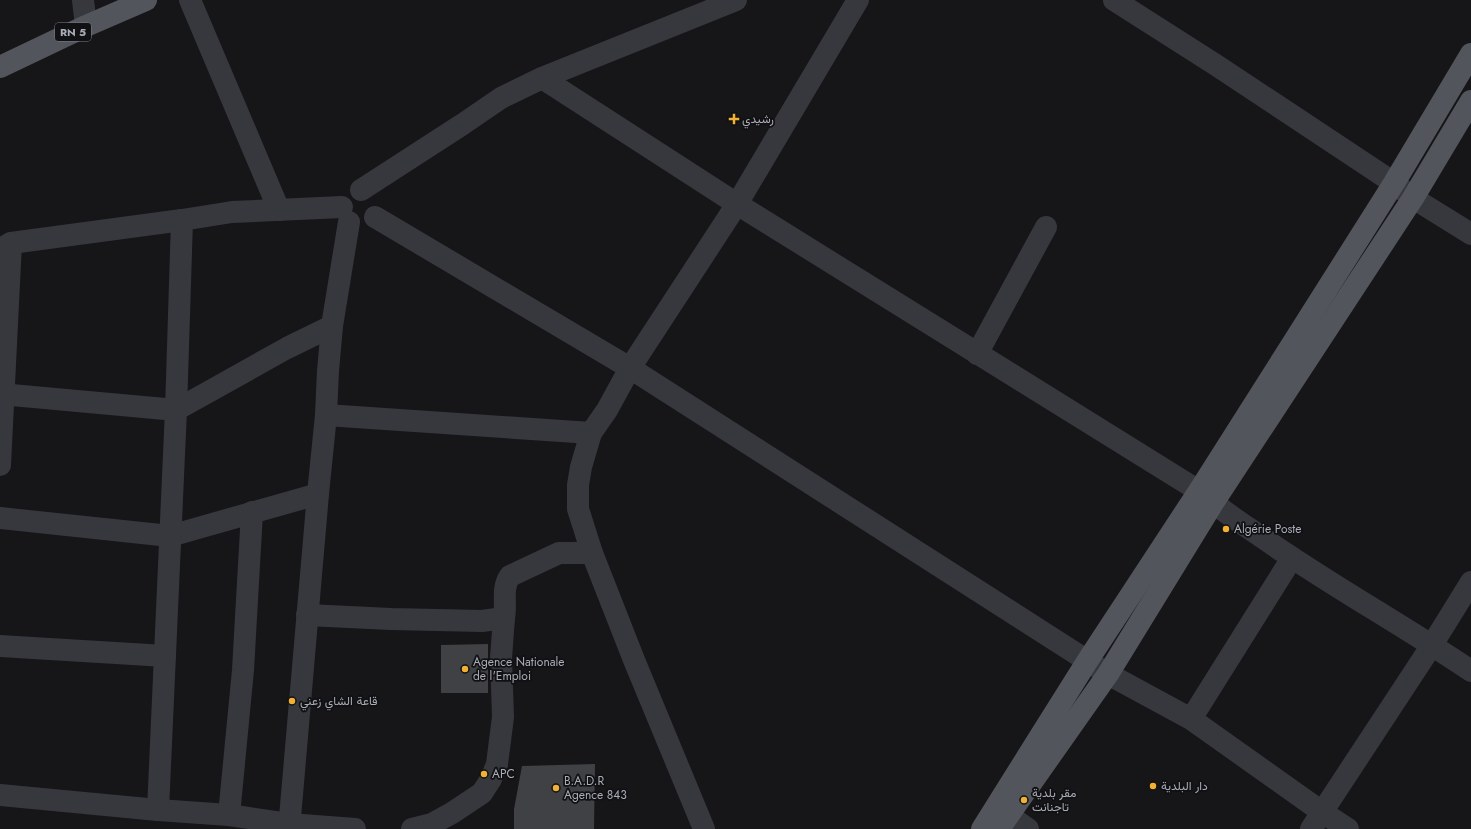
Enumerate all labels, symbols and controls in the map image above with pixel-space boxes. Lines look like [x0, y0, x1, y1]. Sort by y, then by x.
road number: RN 5 [55, 23, 91, 41]
place label: رشيدي [742, 110, 774, 129]
marker: رشيدي [729, 114, 739, 124]
place label: Algérie Poste [1234, 520, 1301, 538]
marker: Algérie Poste [1221, 524, 1231, 534]
place label: Agence Nationale de l'Emploi [473, 653, 564, 685]
marker: Agence Nationale de l'Emploi [460, 664, 470, 674]
place label: قاعة الشاي زعني [300, 692, 378, 711]
marker: قاعة الشاي زعني [287, 696, 297, 706]
place label: APC [492, 765, 515, 783]
marker: APC [479, 769, 489, 779]
place label: B.A.D.R Agence 843 [564, 772, 627, 804]
place label: دار البلدية [1161, 777, 1208, 795]
marker: دار البلدية [1148, 781, 1158, 791]
marker: B.A.D.R Agence 843 [551, 783, 561, 793]
place label: مقر بلدية تاجنانت [1032, 784, 1076, 816]
marker: مقر بلدية تاجنانت [1019, 795, 1029, 805]

